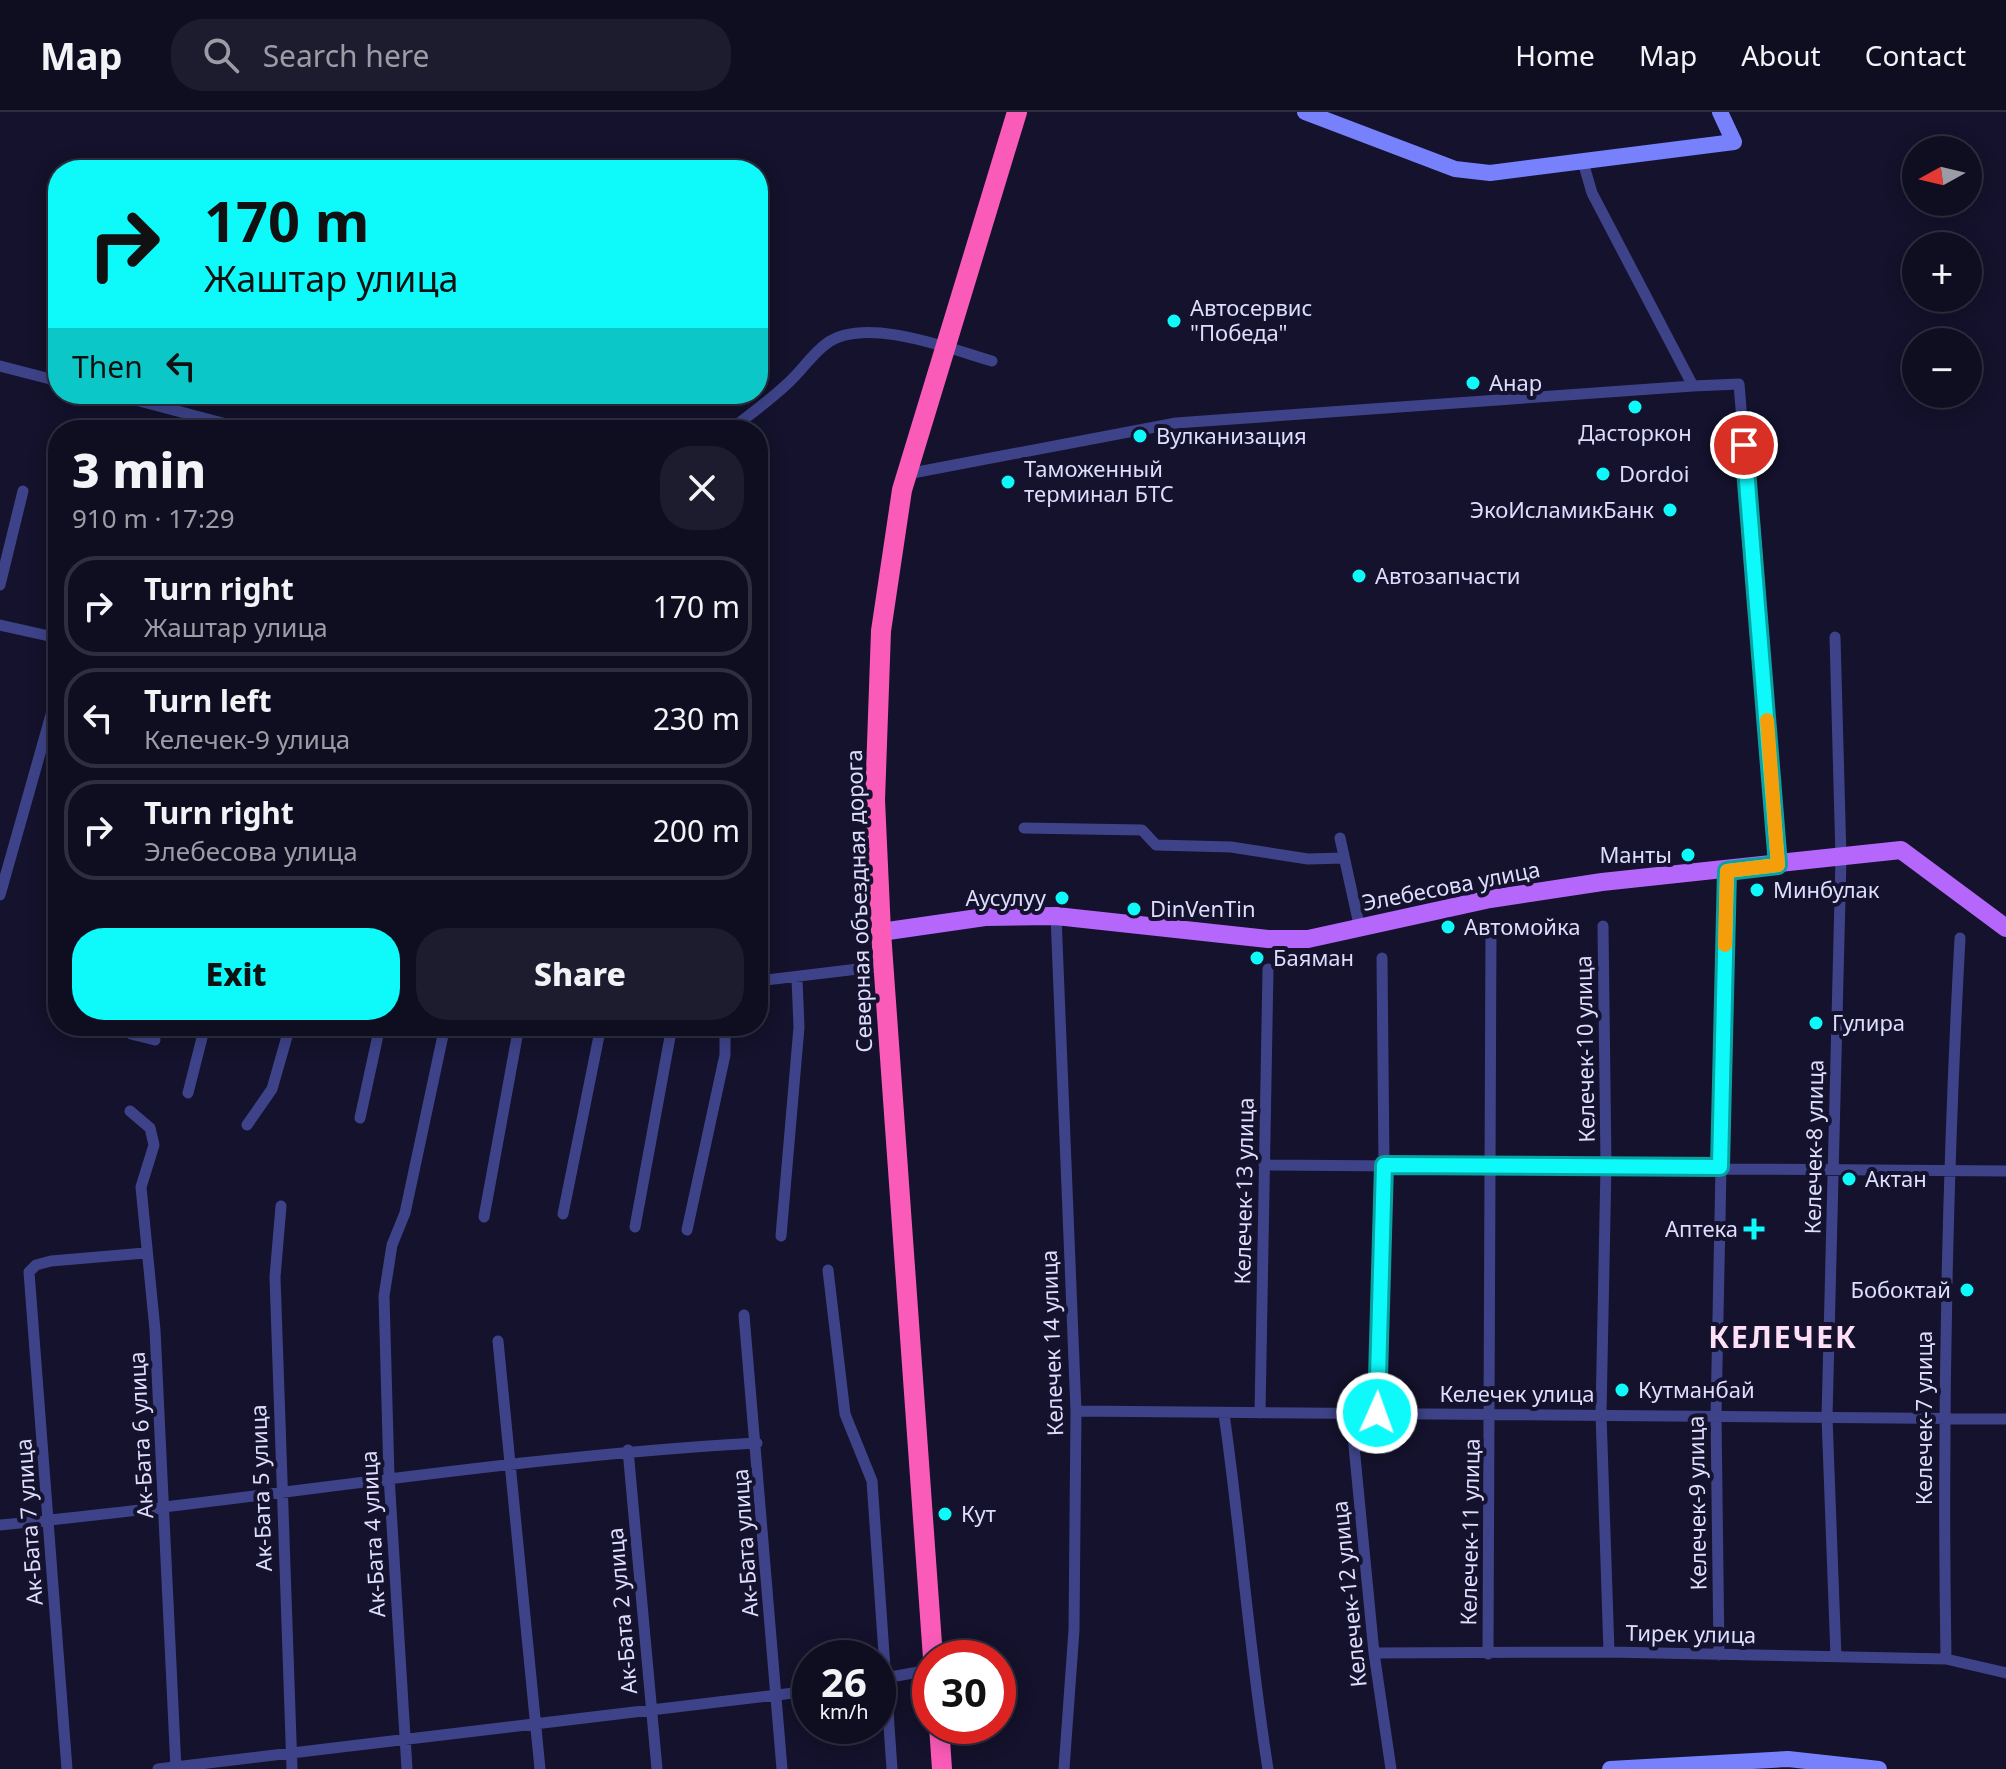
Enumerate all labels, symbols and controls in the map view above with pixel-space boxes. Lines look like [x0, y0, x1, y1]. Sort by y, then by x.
search box [171, 19, 731, 91]
text: Map [40, 29, 123, 81]
icon: search [199, 33, 243, 77]
text: Search here [263, 35, 430, 76]
text: Home [1515, 36, 1595, 74]
text: Map [1639, 36, 1697, 74]
text: About [1741, 36, 1821, 74]
text: Contact [1865, 36, 1966, 74]
north arrow [1902, 136, 1982, 216]
map controls [1902, 136, 1982, 408]
text: 170 m [204, 182, 369, 258]
icon: right [72, 192, 176, 296]
button: + [1902, 232, 1982, 312]
text: Жаштар улица [204, 254, 458, 303]
place label: Автосервис "Победа" [1190, 292, 1312, 347]
marker: Автосервис "Победа" [1165, 312, 1183, 330]
button: − [1902, 328, 1982, 408]
icon: left [159, 344, 203, 388]
text: Then [72, 346, 143, 387]
place label: Анар [1489, 367, 1542, 397]
marker: Анар [1464, 374, 1482, 392]
marker: Дасторкон [1626, 398, 1644, 416]
pin [1710, 411, 1778, 479]
place label: Дасторкон [1578, 417, 1692, 447]
place label: Вулканизация [1156, 420, 1307, 450]
icon: arrive [1722, 423, 1766, 467]
marker: Вулканизация [1131, 427, 1149, 445]
text: 3 min [72, 437, 206, 502]
button: close [660, 446, 744, 530]
place label: Таможенный терминал БТС [1024, 453, 1174, 508]
place label: Dordoi [1619, 458, 1690, 488]
marker: Dordoi [1594, 465, 1612, 483]
marker: Таможенный терминал БТС [999, 473, 1017, 491]
place label: ЭкоИсламикБанк [1470, 494, 1654, 524]
text: 910 m · 17:29 [72, 500, 235, 536]
marker: ЭкоИсламикБанк [1661, 501, 1679, 519]
place label: Автозапчасти [1375, 560, 1521, 590]
marker: Автозапчасти [1350, 567, 1368, 585]
text: Turn right [144, 568, 294, 609]
icon: right [76, 584, 120, 628]
text: 170 m [653, 586, 740, 627]
text: Жаштар улица [144, 609, 328, 645]
text: Turn left [144, 680, 272, 721]
icon: left [76, 696, 120, 740]
text: 230 m [653, 698, 740, 739]
text: Келечек-9 улица [144, 721, 350, 757]
street label: Северная объездная дорога [838, 749, 878, 1053]
text: Turn right [144, 792, 294, 833]
icon: right [76, 808, 120, 852]
text: 200 m [653, 810, 740, 851]
text: Элебесова улица [144, 833, 358, 869]
place label: Манты [1599, 839, 1672, 869]
marker: Манты [1679, 846, 1697, 864]
street label: Элебесова улица [1359, 853, 1542, 917]
place label: Минбулак [1773, 874, 1880, 904]
marker: Минбулак [1748, 881, 1766, 899]
place label: Аусулуу [966, 882, 1047, 912]
marker: Аусулуу [1053, 889, 1071, 907]
place label: DinVenTin [1150, 893, 1256, 923]
marker: DinVenTin [1125, 900, 1143, 918]
place label: Автомойка [1464, 911, 1580, 941]
marker: Автомойка [1439, 918, 1457, 936]
button: Exit [72, 928, 400, 1020]
button: Share [416, 928, 744, 1020]
place label: Баяман [1273, 942, 1354, 972]
marker: Баяман [1248, 949, 1266, 967]
street label: Келечек-10 улица [1567, 955, 1601, 1143]
place label: Гулира [1832, 1007, 1905, 1037]
marker: Гулира [1807, 1014, 1825, 1032]
street label: Келечек-8 улица [1796, 1059, 1830, 1235]
street label: Келечек-13 улица [1226, 1097, 1260, 1285]
place label: Актан [1865, 1163, 1927, 1193]
marker: Актан [1840, 1170, 1858, 1188]
place label: Аптека [1665, 1213, 1738, 1243]
marker: Аптека [1745, 1220, 1763, 1238]
street label: Келечек 14 улица [1033, 1250, 1069, 1437]
place label: Бобоктай [1850, 1274, 1951, 1304]
marker: Бобоктай [1958, 1281, 1976, 1299]
district label: КЕЛЕЧЕК [1708, 1316, 1858, 1357]
street label: Келечек-7 улица [1908, 1331, 1938, 1505]
street label: Ак-Бата 6 улица [121, 1351, 159, 1519]
position arrow [1335, 1371, 1419, 1455]
place label: Кутманбай [1638, 1374, 1755, 1404]
street label: Келечек улица [1439, 1378, 1595, 1408]
marker: Кутманбай [1613, 1381, 1631, 1399]
street label: Ак-Бата 5 улица [242, 1404, 278, 1572]
street label: Келечек-9 улица [1679, 1415, 1713, 1591]
street label: Ак-Бата 7 улица [7, 1438, 49, 1606]
street label: Келечек-11 улица [1452, 1438, 1486, 1626]
street label: Ак-Бата 4 улица [353, 1450, 391, 1618]
street label: Ак-Бата улица [724, 1468, 764, 1618]
place label: Кут [961, 1498, 996, 1528]
street label: Келечек-12 улица [1323, 1499, 1373, 1689]
marker: Кут [936, 1505, 954, 1523]
street label: Ак-Бата 2 улица [599, 1527, 643, 1696]
street label: Тирек улица [1626, 1617, 1757, 1649]
speed limit sign: 30 [912, 1640, 1016, 1744]
text: 26 [821, 1654, 867, 1709]
text: km/h [819, 1698, 869, 1725]

